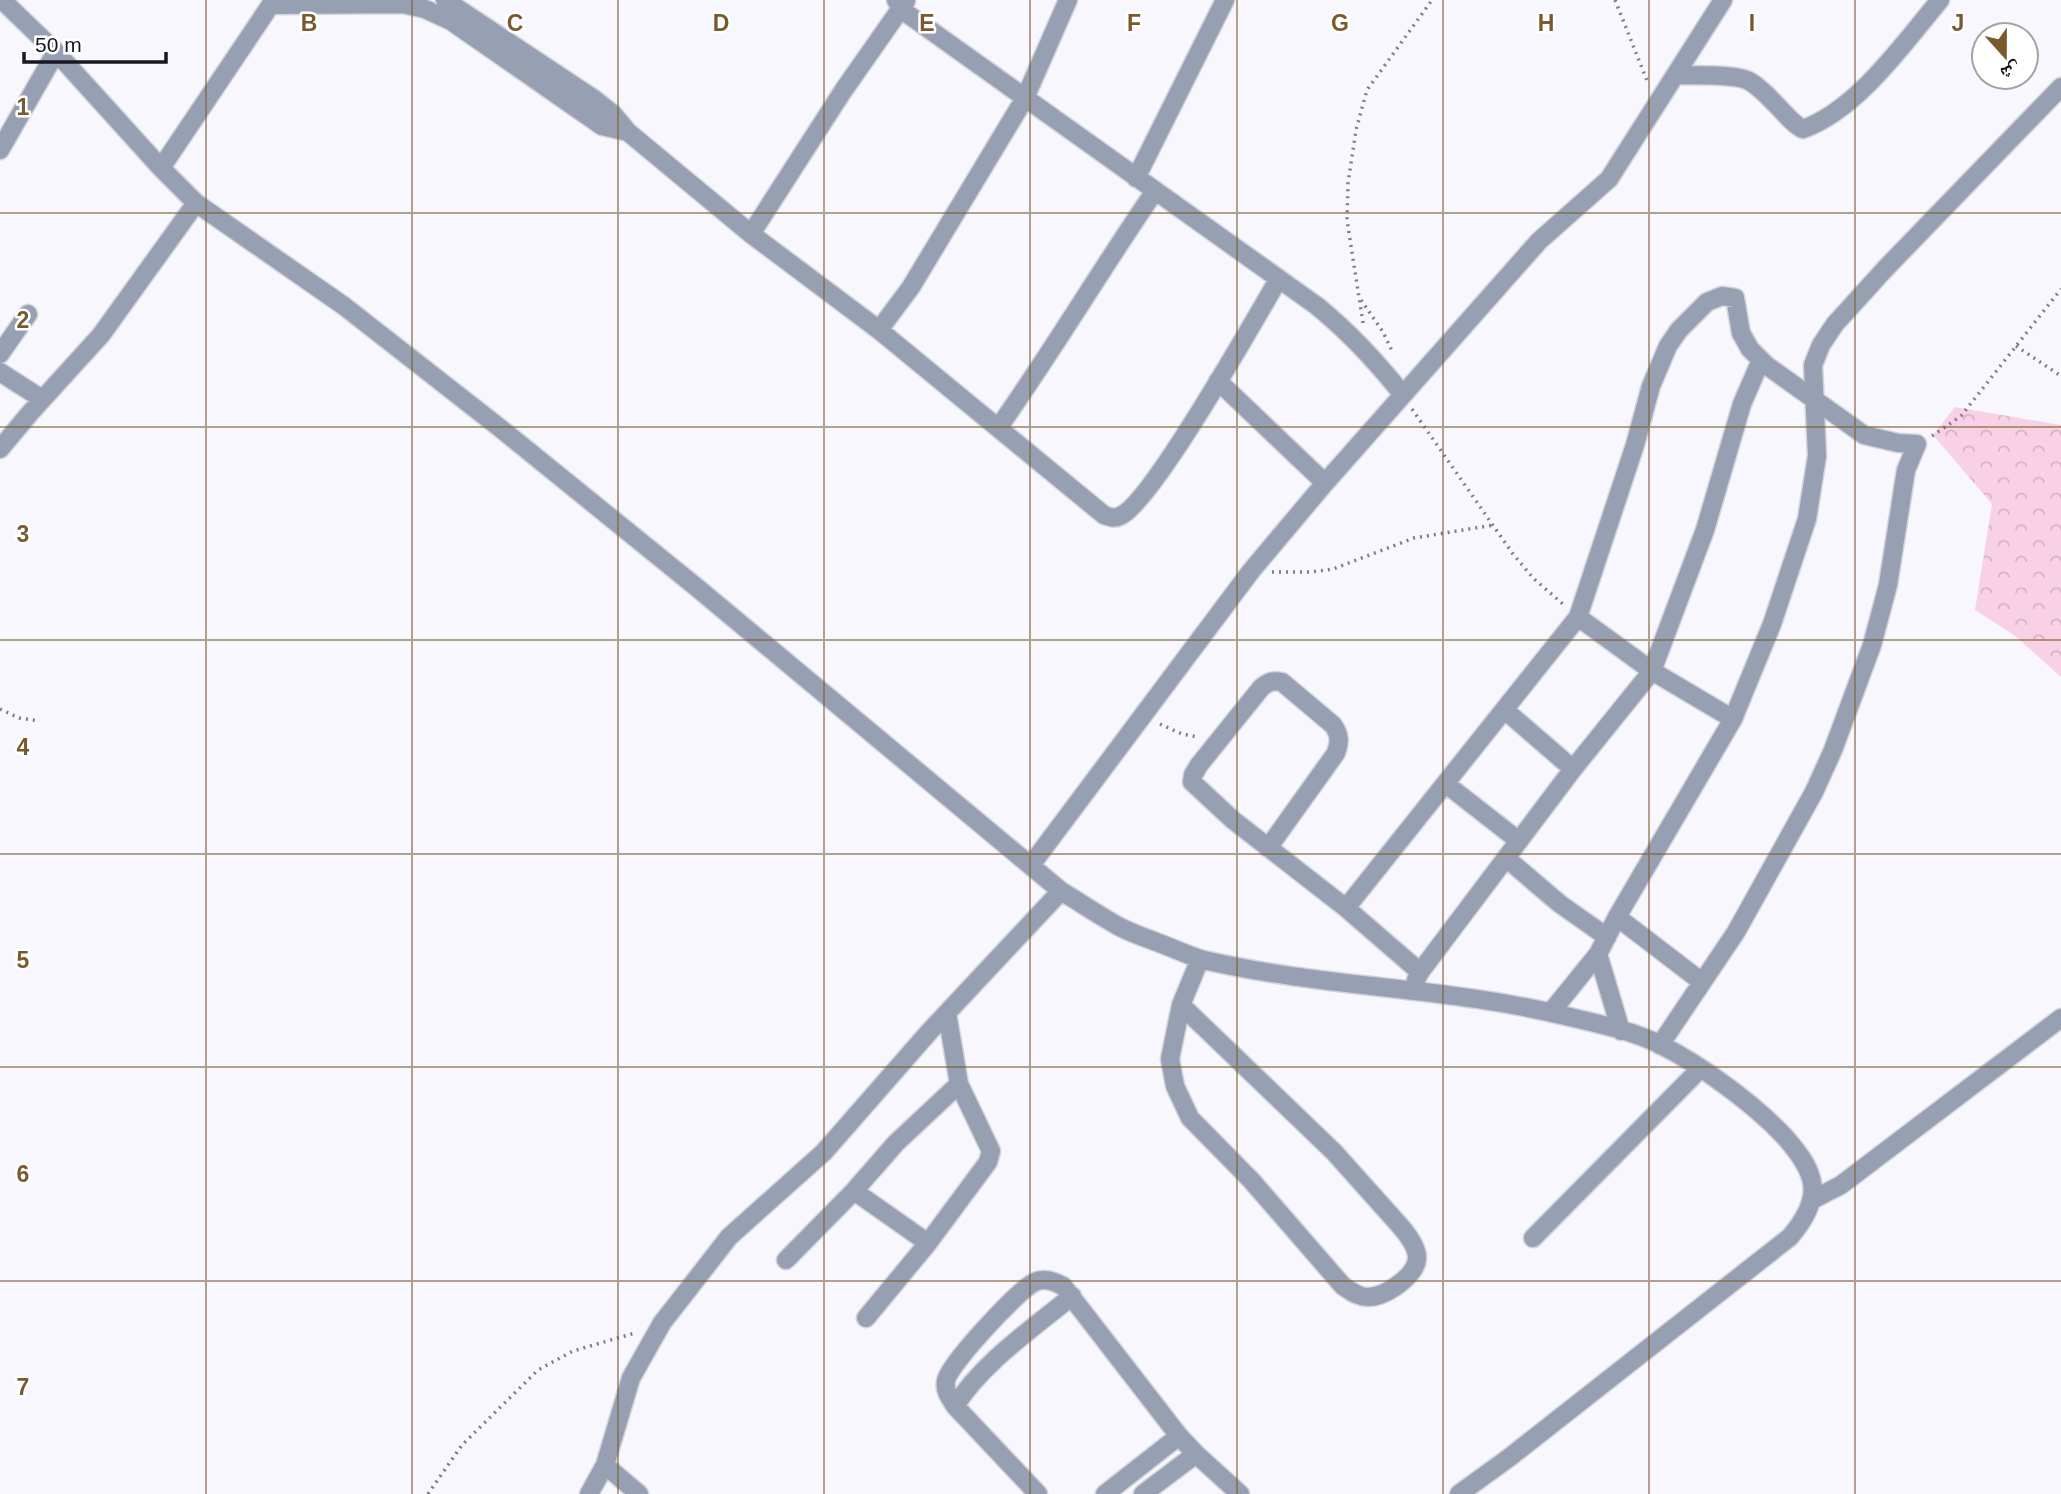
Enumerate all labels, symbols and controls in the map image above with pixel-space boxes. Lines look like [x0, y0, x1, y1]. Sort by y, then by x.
text: B [301, 10, 317, 36]
text: C [507, 10, 523, 36]
text: D [713, 10, 729, 36]
text: E [919, 10, 935, 36]
text: F [1127, 10, 1141, 36]
text: G [1331, 10, 1349, 36]
text: H [1538, 10, 1554, 36]
text: I [1749, 10, 1755, 36]
text: J [1952, 10, 1964, 36]
scale bar [24, 21, 166, 65]
north arrow [1970, 21, 2040, 91]
text: 50 m [35, 33, 82, 56]
text: ش [1997, 57, 2024, 85]
text: 1 [17, 94, 30, 120]
text: 2 [17, 307, 29, 333]
text: 3 [17, 521, 29, 547]
text: 4 [17, 734, 30, 760]
text: 5 [17, 947, 30, 973]
text: 6 [17, 1161, 29, 1187]
text: 7 [17, 1374, 29, 1400]

